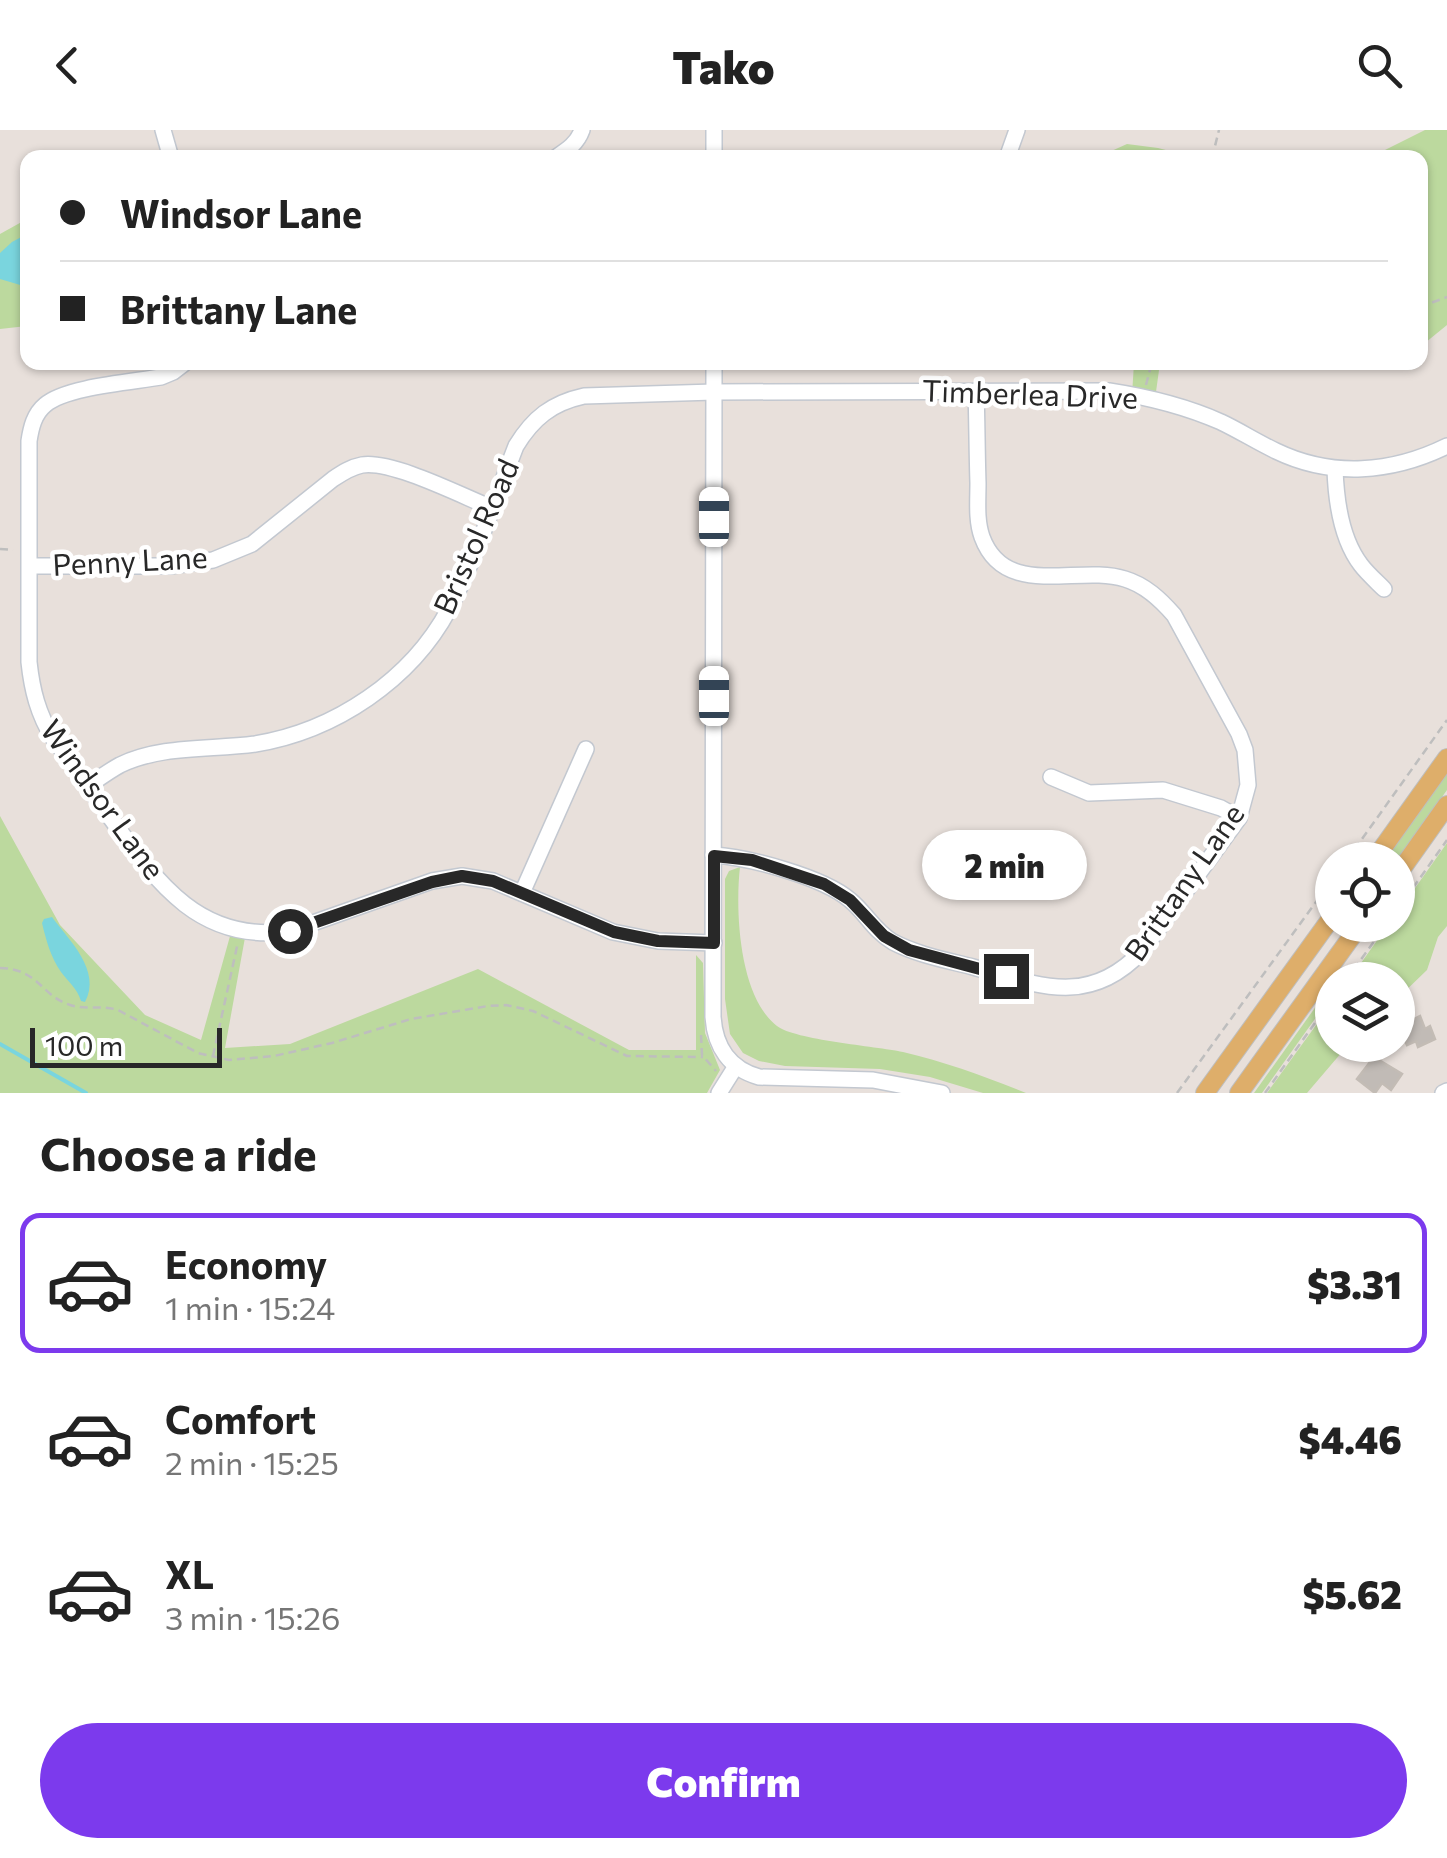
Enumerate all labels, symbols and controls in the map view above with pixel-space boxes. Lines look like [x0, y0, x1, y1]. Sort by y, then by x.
icon: back [40, 38, 95, 93]
text: Tako [672, 38, 775, 93]
icon: search [1352, 38, 1407, 93]
text: Windsor Lane [120, 189, 362, 236]
text: Brittany Lane [120, 285, 357, 332]
street label: Timberlea Drive [921, 370, 1139, 415]
street label: Bristol Road [424, 453, 525, 619]
car [699, 487, 729, 547]
street label: Penny Lane [51, 537, 208, 582]
car [699, 666, 729, 726]
street label: Windsor Lane [34, 712, 174, 885]
street label: Brittany Lane [1115, 796, 1251, 967]
callout: 2 min [924, 831, 1088, 901]
map controls [1315, 842, 1415, 1062]
button: locate [1315, 842, 1415, 942]
text: 2 min [964, 845, 1045, 885]
route start [268, 909, 313, 954]
route end [984, 954, 1029, 999]
button: layers [1315, 962, 1415, 1062]
scale bar [30, 1023, 222, 1068]
text: 100 m [45, 1028, 123, 1062]
text: Choose a ride [40, 1125, 317, 1180]
icon: car [45, 1238, 135, 1328]
text: Economy [165, 1240, 327, 1287]
text: $3.31 [1307, 1260, 1402, 1307]
text: 1 min · 15:24 [165, 1287, 335, 1327]
icon: car [45, 1393, 135, 1483]
text: Comfort [165, 1395, 316, 1442]
text: $4.46 [1299, 1415, 1402, 1462]
text: 2 min · 15:25 [165, 1442, 339, 1482]
icon: car [45, 1548, 135, 1638]
text: XL [165, 1550, 214, 1597]
text: $5.62 [1303, 1570, 1402, 1617]
text: 3 min · 15:26 [165, 1597, 340, 1637]
button: Confirm [40, 1723, 1407, 1838]

